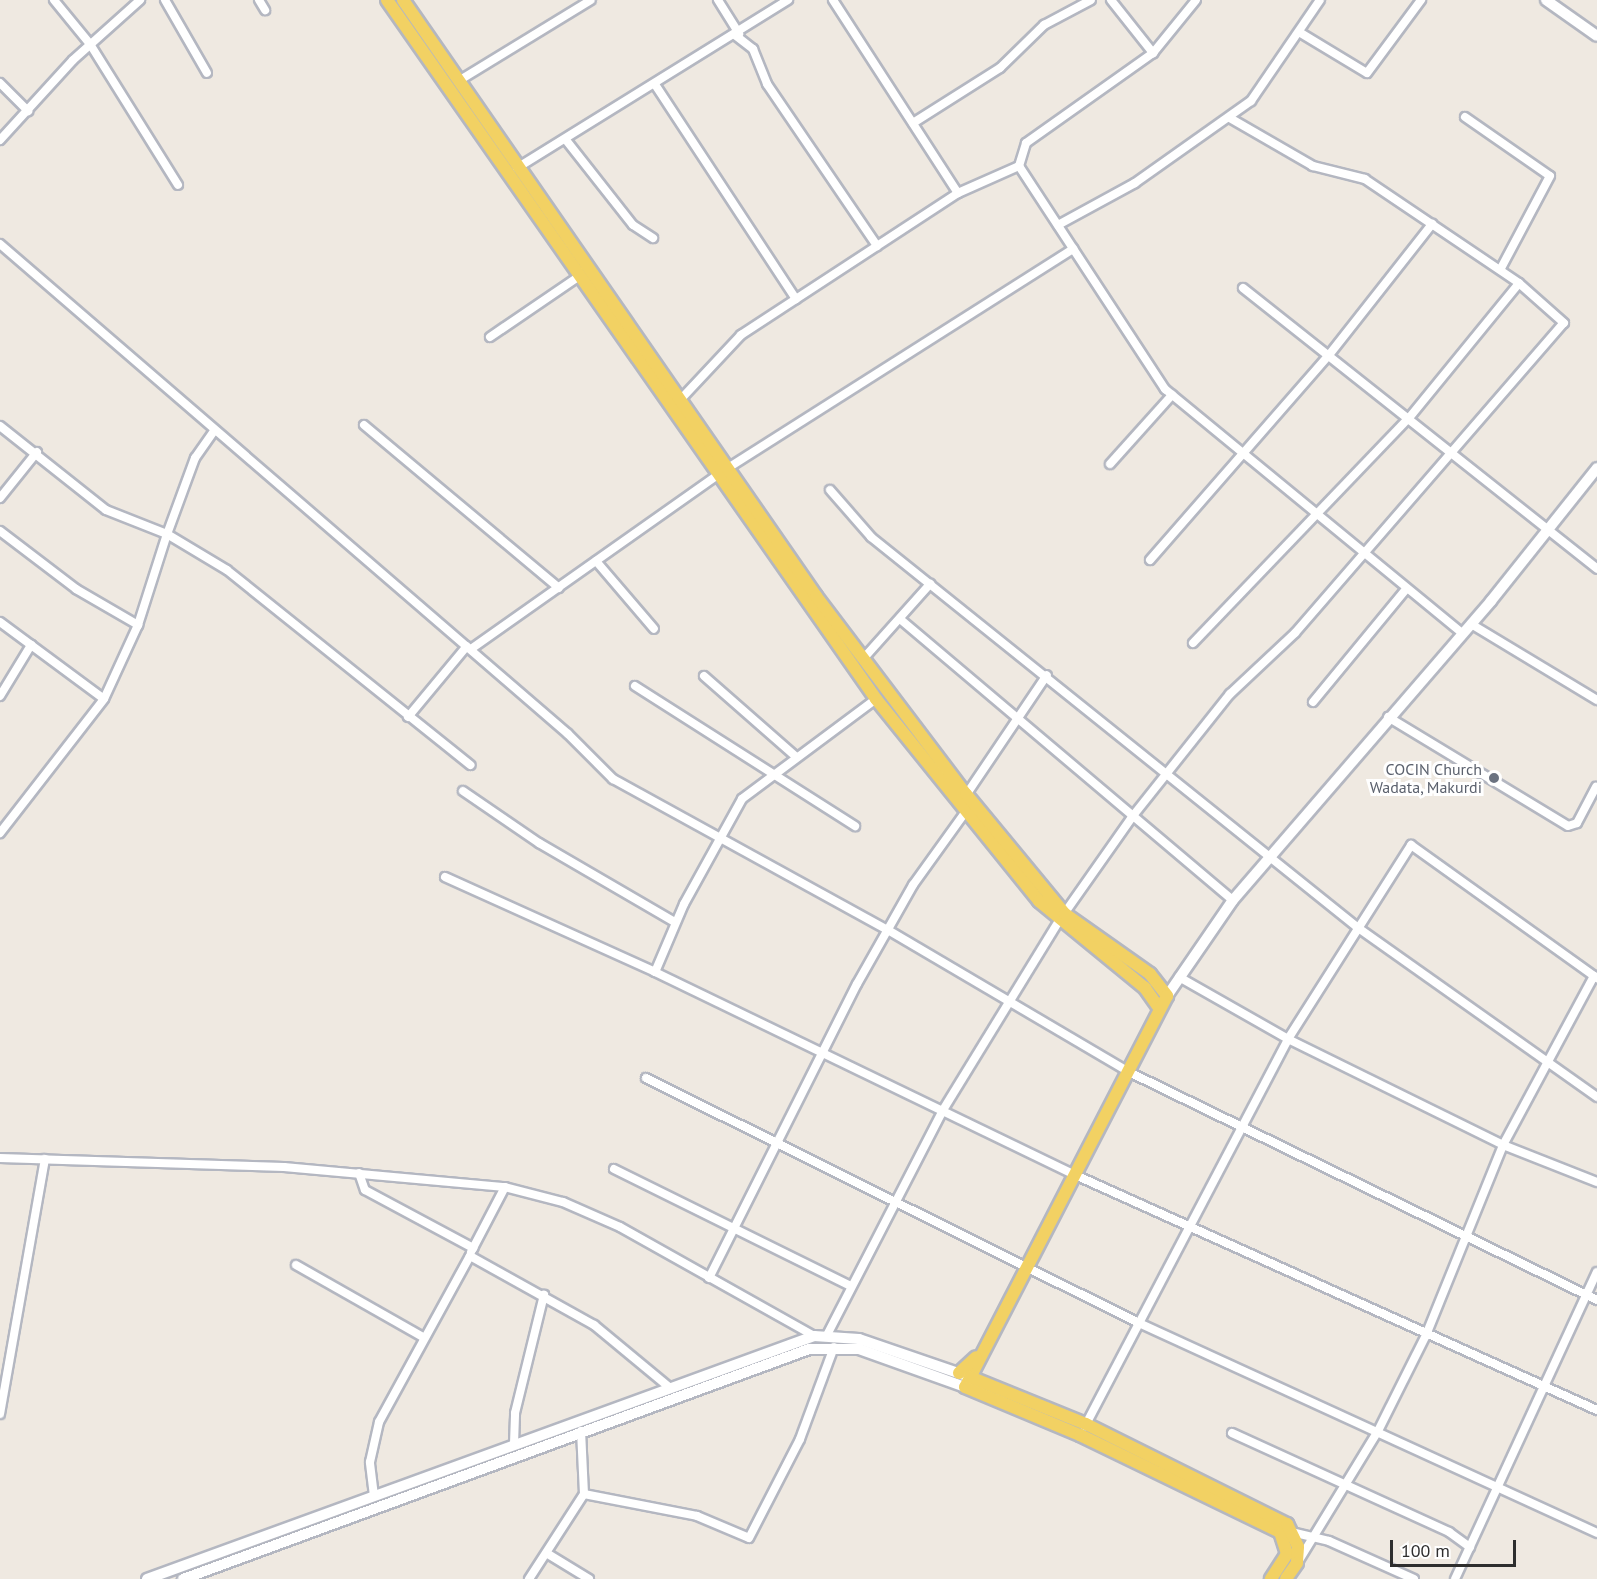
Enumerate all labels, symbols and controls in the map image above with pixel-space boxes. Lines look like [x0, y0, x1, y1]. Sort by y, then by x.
place label: COCIN Church Wadata, Makurdi [1368, 759, 1482, 797]
marker: COCIN Church Wadata, Makurdi [1487, 771, 1501, 785]
scale bar [1393, 1528, 1519, 1566]
text: 100 m [1401, 1539, 1450, 1562]

